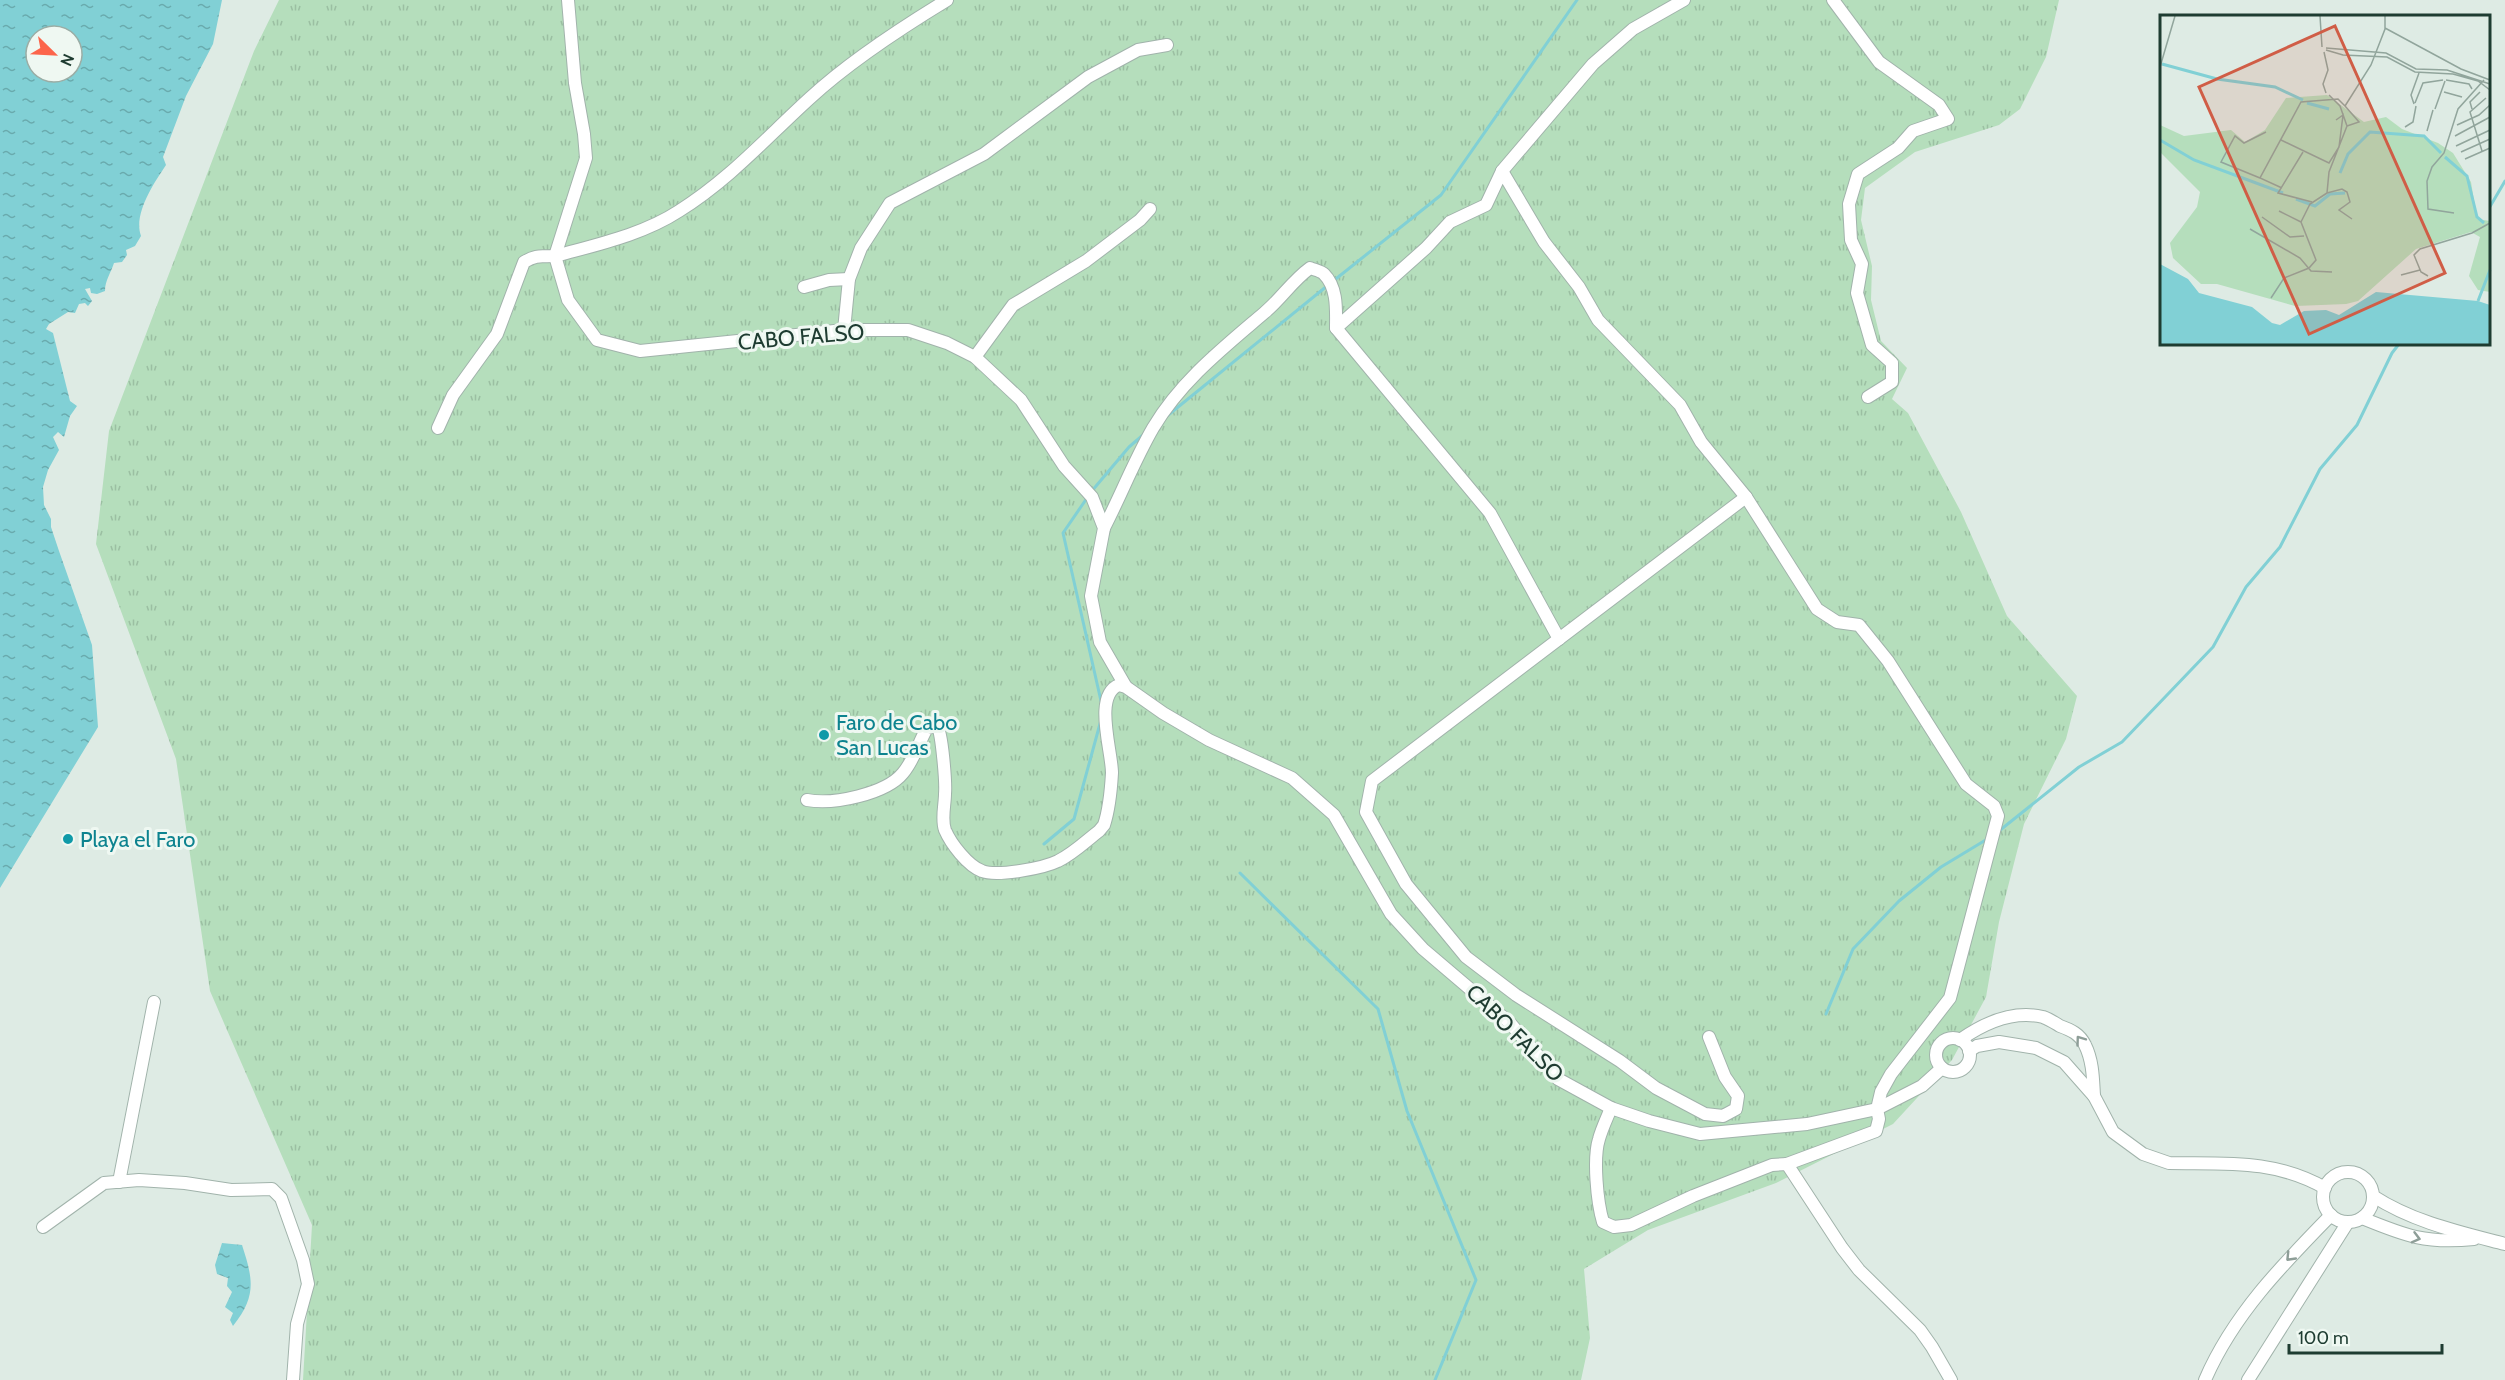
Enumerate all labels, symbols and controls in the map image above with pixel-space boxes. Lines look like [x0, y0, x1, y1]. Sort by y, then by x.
inset map [2160, 15, 2490, 345]
north arrow [24, 24, 84, 84]
text: N [56, 51, 78, 69]
street label: CABO FALSO [737, 318, 865, 356]
place label: Faro de Cabo San Lucas [836, 709, 957, 761]
marker: Faro de Cabo San Lucas [817, 728, 831, 742]
place label: Playa el Faro [80, 826, 195, 853]
marker: Playa el Faro [61, 832, 75, 846]
street label: CABO FALSO [1461, 979, 1569, 1087]
one-way arrow [2076, 1036, 2087, 1047]
one-way arrow [2411, 1231, 2421, 1243]
one-way arrow [2287, 1250, 2298, 1261]
scale bar [2289, 1317, 2442, 1355]
text: 100 m [2298, 1327, 2349, 1349]

